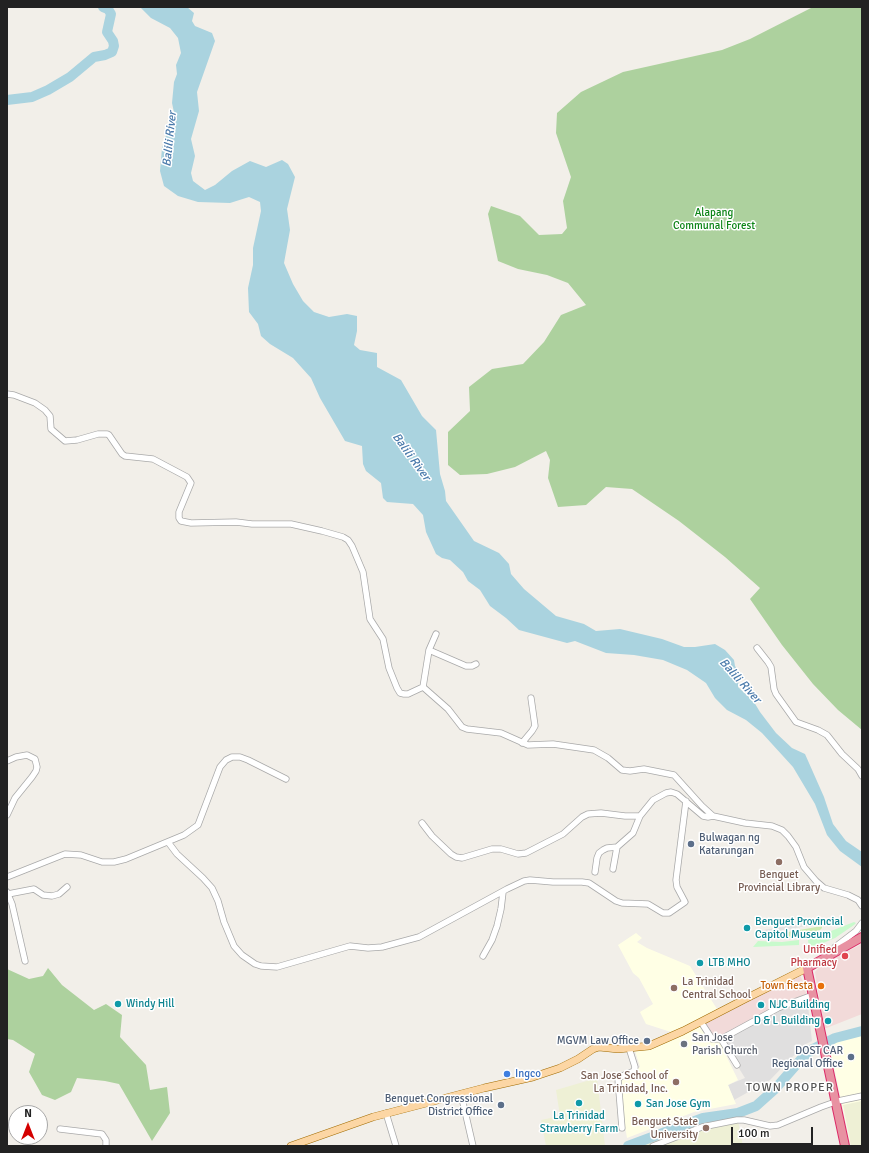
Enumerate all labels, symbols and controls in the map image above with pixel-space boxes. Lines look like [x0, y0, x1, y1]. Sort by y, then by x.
water label: Balili River [160, 111, 180, 167]
park label: Alapang Communal Forest [673, 206, 755, 232]
water label: Balili River [389, 430, 433, 484]
water label: Balili River [716, 656, 764, 706]
place label: Bulwagan ng Katarungan [699, 831, 760, 857]
marker: Bulwagan ng Katarungan [686, 839, 696, 849]
marker: Benguet Provincial Library [774, 857, 784, 867]
place label: Benguet Provincial Library [738, 868, 820, 894]
place label: Benguet Provincial Capitol Museum [755, 915, 843, 941]
marker: Benguet Provincial Capitol Museum [742, 923, 752, 933]
place label: Unified Pharmacy [791, 943, 837, 969]
marker: Unified Pharmacy [840, 951, 850, 961]
place label: LTB MHO [708, 956, 751, 970]
marker: LTB MHO [695, 958, 705, 968]
place label: La Trinidad Central School [682, 975, 751, 1001]
place label: Town fiesta [760, 979, 813, 993]
marker: Town fiesta [816, 981, 826, 991]
marker: La Trinidad Central School [669, 983, 679, 993]
place label: Windy Hill [126, 997, 174, 1011]
place label: NJC Building [769, 998, 830, 1012]
marker: Windy Hill [113, 999, 123, 1009]
marker: NJC Building [756, 1000, 766, 1010]
place label: D & L Building [754, 1014, 820, 1028]
marker: D & L Building [823, 1016, 833, 1026]
place label: San Jose Parish Church [692, 1031, 758, 1057]
place label: MGVM Law Office [557, 1034, 639, 1048]
marker: MGVM Law Office [642, 1036, 652, 1046]
marker: San Jose Parish Church [679, 1039, 689, 1049]
place label: DOST CAR Regional Office [772, 1044, 843, 1070]
marker: DOST CAR Regional Office [846, 1052, 856, 1062]
place label: Ingco [515, 1067, 541, 1081]
marker: Ingco [502, 1069, 512, 1079]
place label: San Jose School of La Trinidad, Inc. [581, 1069, 668, 1095]
marker: San Jose School of La Trinidad, Inc. [671, 1077, 681, 1087]
district label: TOWN PROPER [746, 1081, 834, 1095]
place label: Benguet Congressional District Office [385, 1092, 493, 1118]
place label: San Jose Gym [646, 1097, 710, 1111]
marker: La Trinidad Strawberry Farm [574, 1098, 584, 1108]
marker: San Jose Gym [633, 1099, 643, 1109]
marker: Benguet Congressional District Office [496, 1100, 506, 1110]
north arrow [8, 1105, 48, 1145]
text: N [24, 1107, 32, 1120]
place label: La Trinidad Strawberry Farm [540, 1109, 618, 1135]
place label: Benguet State University [632, 1115, 698, 1141]
scale bar [733, 1119, 815, 1145]
marker: Benguet State University [701, 1123, 711, 1133]
text: 100 m [738, 1126, 770, 1141]

